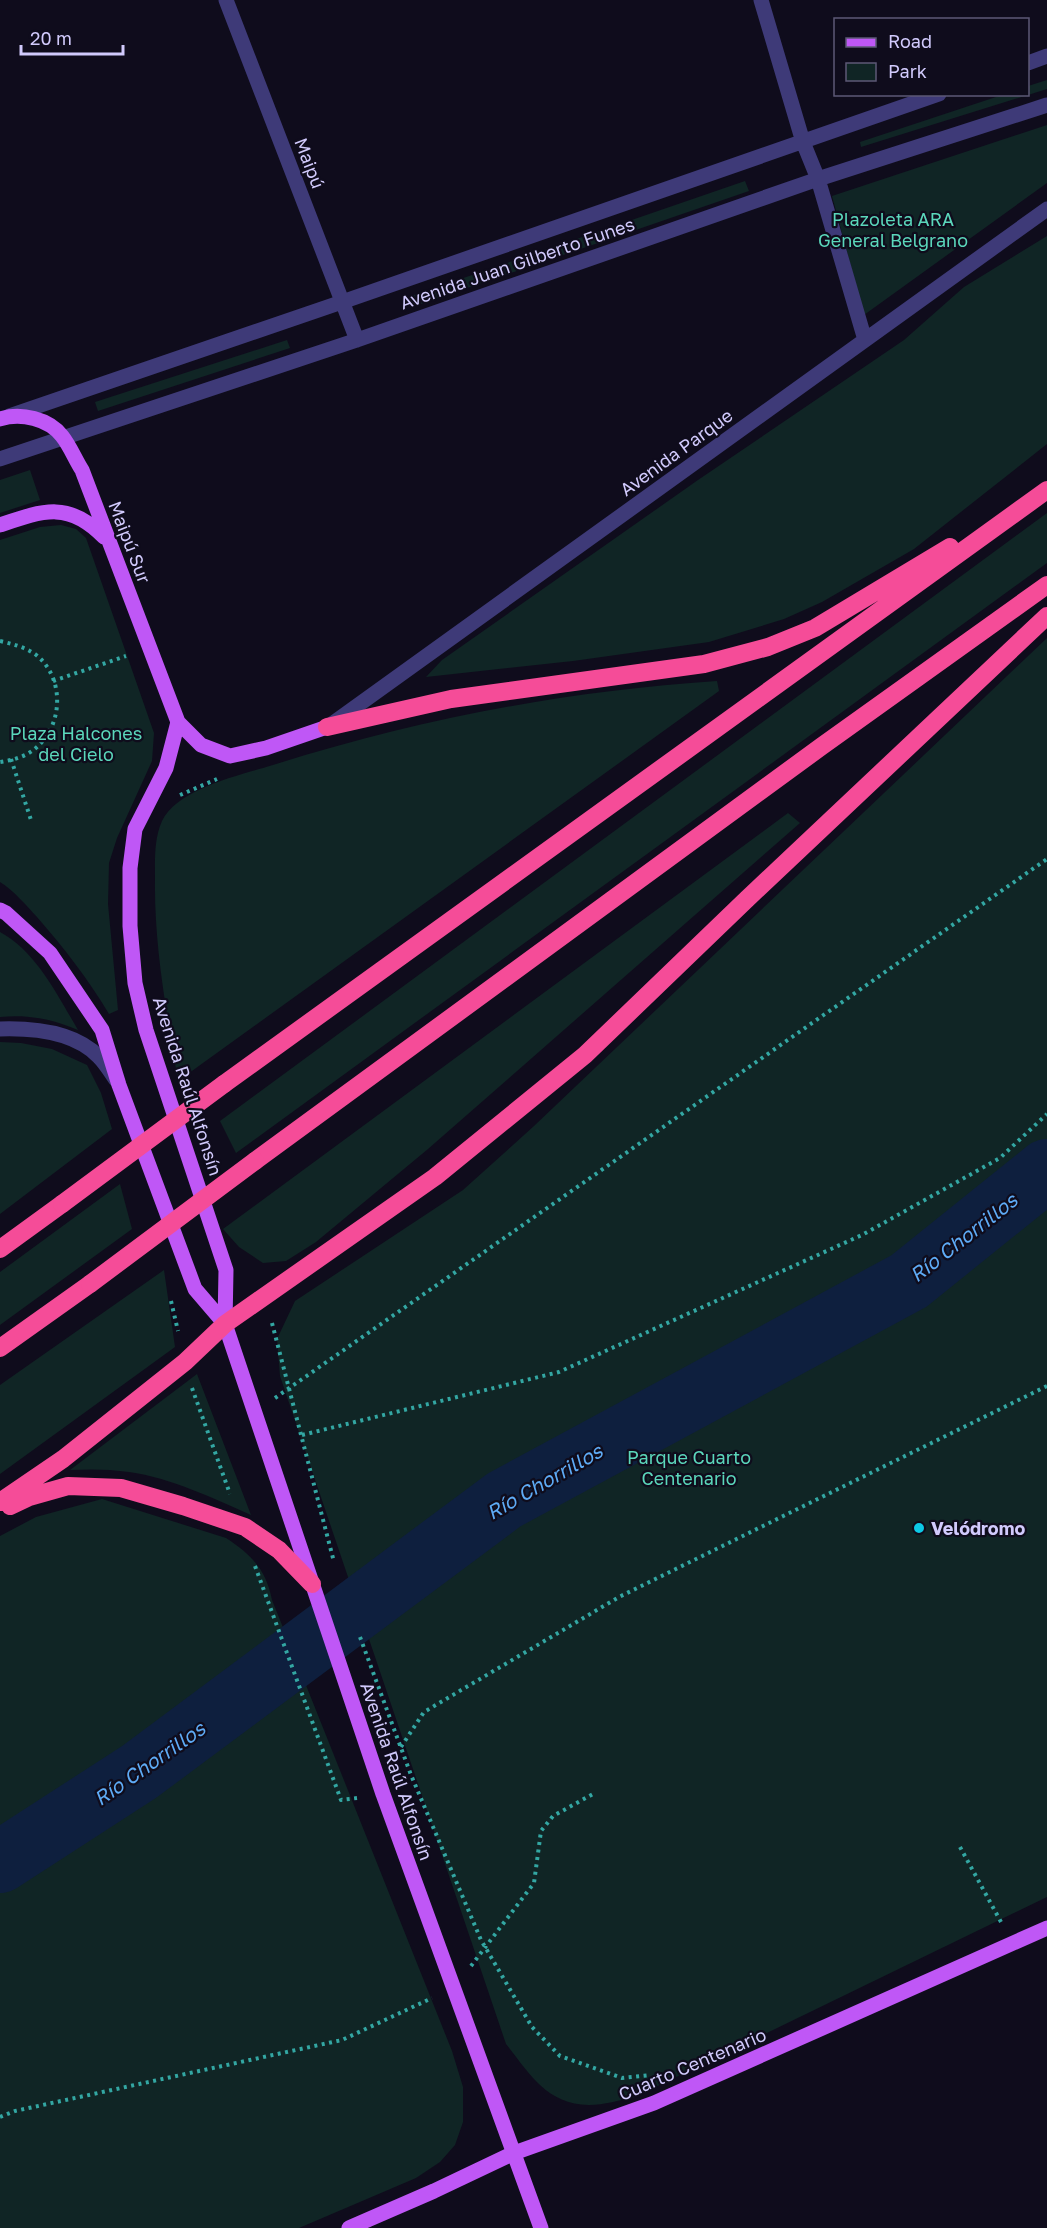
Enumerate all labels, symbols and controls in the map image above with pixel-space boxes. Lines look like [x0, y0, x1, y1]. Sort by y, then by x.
scale bar [21, 18, 123, 56]
legend [834, 18, 1029, 96]
text: 20 m [30, 27, 72, 49]
text: Road [888, 30, 932, 52]
text: Park [888, 60, 927, 82]
street label: Maipú [290, 135, 330, 191]
park label: Plazoleta ARA General Belgrano [818, 208, 968, 251]
street label: Avenida Juan Gilberto Funes [397, 212, 637, 314]
street label: Avenida Parque [615, 404, 737, 500]
street label: Maipú Sur [104, 498, 156, 586]
park label: Plaza Halcones del Cielo [10, 722, 142, 765]
street label: Avenida Raúl Alfonsín [149, 994, 227, 1178]
water label: Río Chorrillos [904, 1187, 1023, 1286]
water label: Río Chorrillos [482, 1437, 608, 1524]
park label: Parque Cuarto Centenario [627, 1446, 751, 1489]
place label: Velódromo [931, 1517, 1025, 1539]
marker: Velódromo [912, 1521, 926, 1535]
street label: Avenida Raúl Alfonsín [356, 1679, 438, 1863]
water label: Río Chorrillos [89, 1715, 210, 1810]
street label: Cuarto Centenario [615, 2023, 769, 2105]

